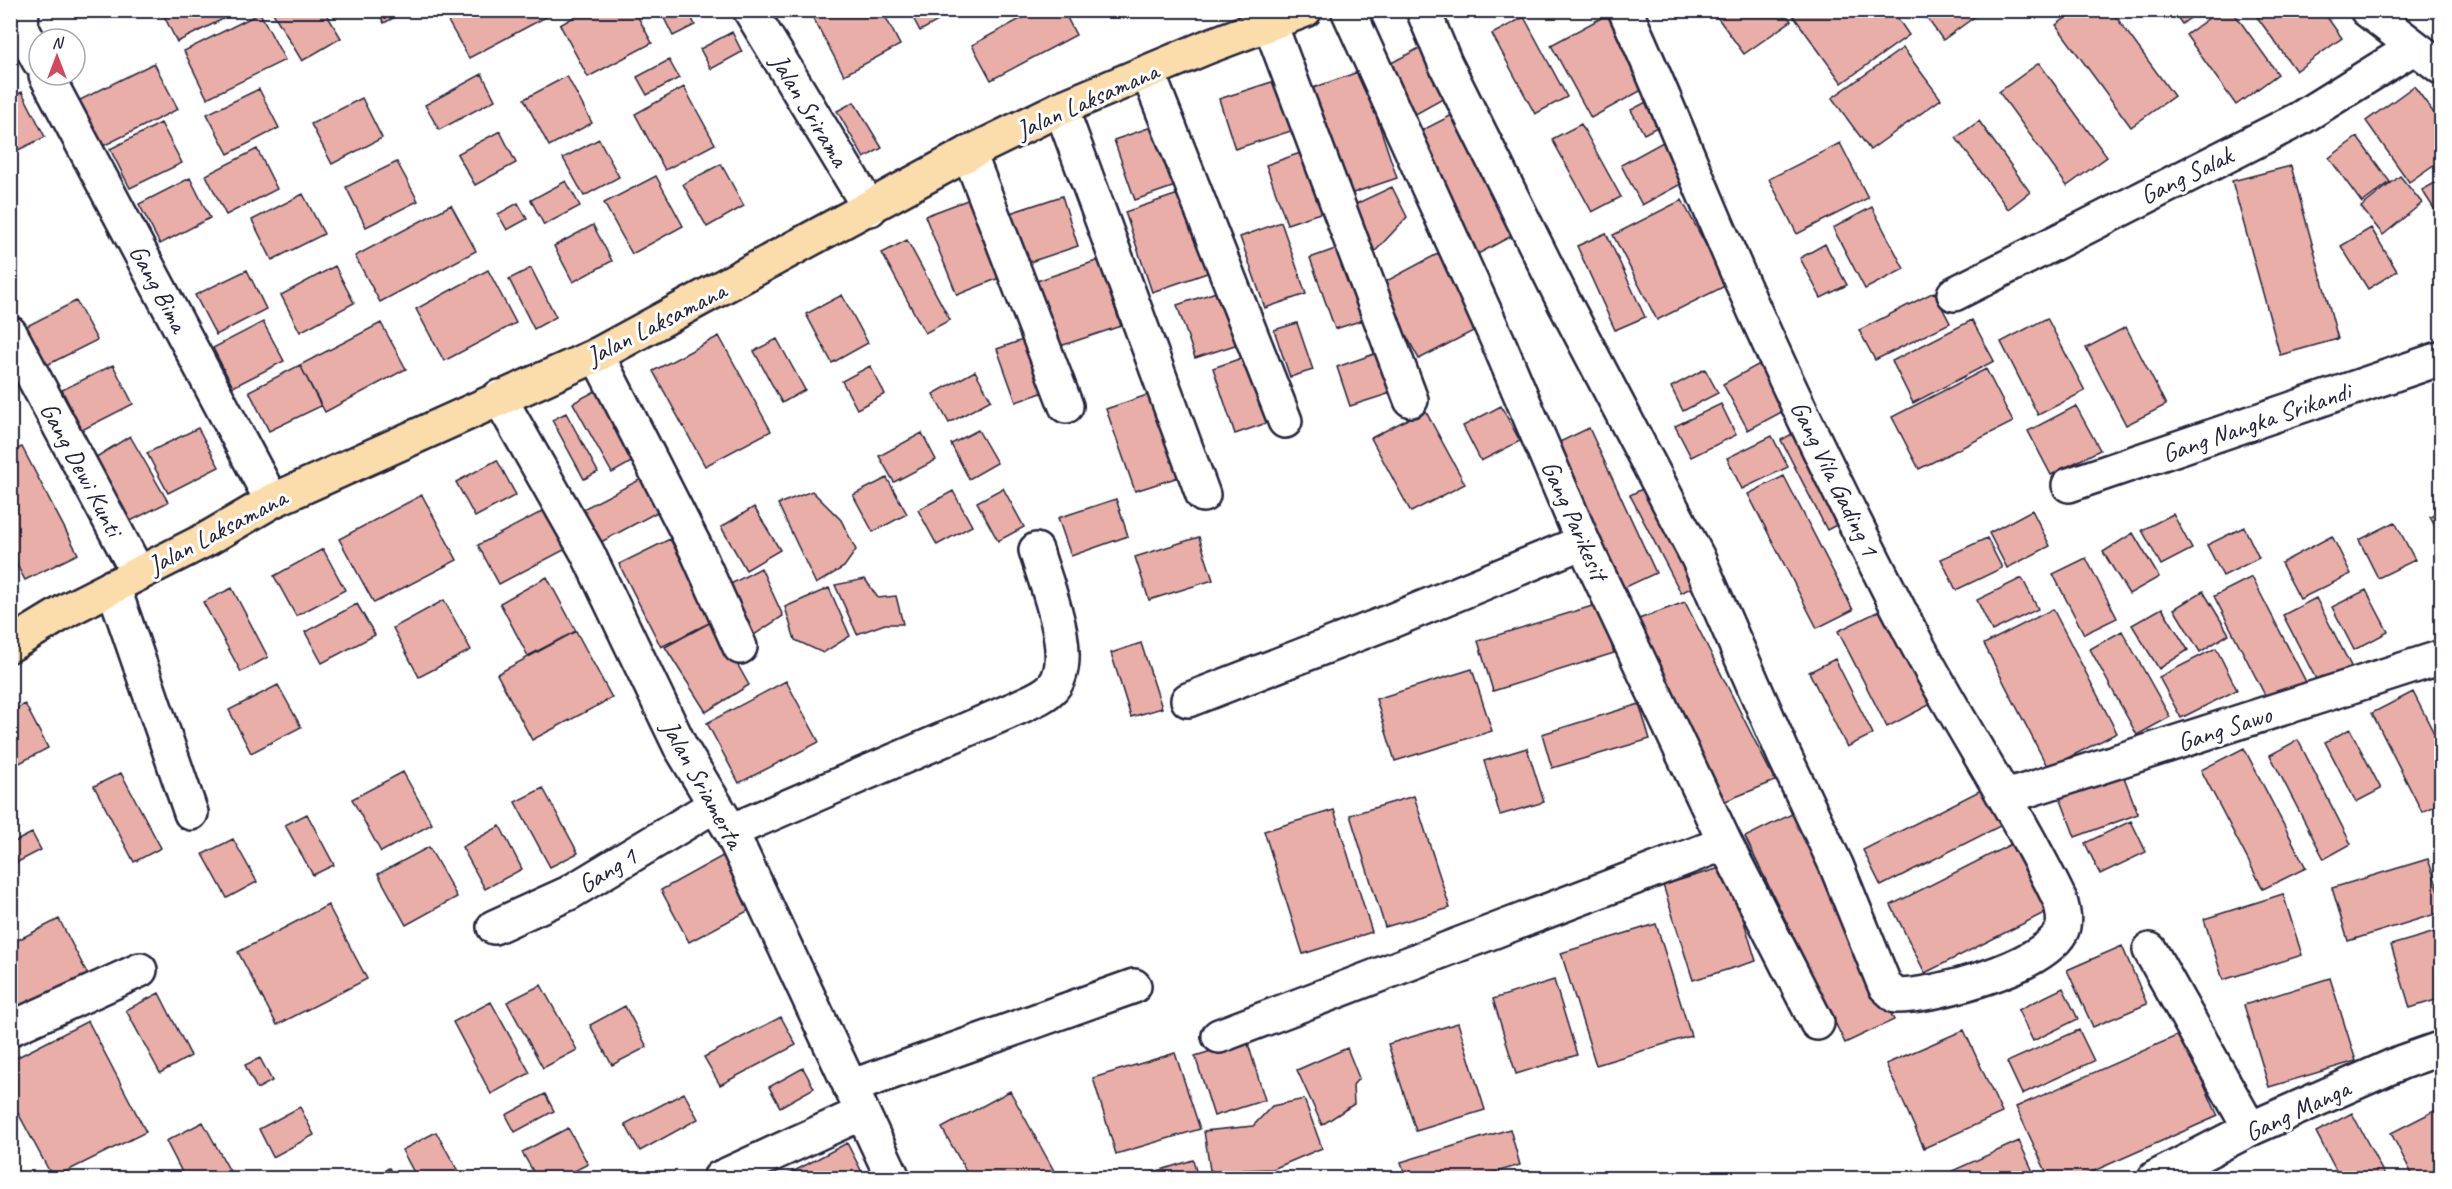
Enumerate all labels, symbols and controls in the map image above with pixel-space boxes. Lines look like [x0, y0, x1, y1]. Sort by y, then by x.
north arrow [27, 27, 87, 87]
text: N [52, 33, 65, 53]
street label: Jalan Srirama [762, 46, 857, 174]
street label: Jalan Laksamana [1009, 54, 1165, 147]
street label: Gang Salak [2135, 138, 2240, 212]
street label: Gang Bima [122, 239, 196, 340]
street label: Jalan Laksamana [579, 273, 734, 374]
street label: Gang Nangka Srikandi [2158, 374, 2358, 470]
street label: Gang Vila Gading 1 [1783, 395, 1887, 562]
street label: Gang Dewi Kunti [32, 397, 132, 545]
street label: Gang Parikesit [1534, 455, 1617, 588]
street label: Jalan Laksamana [141, 480, 294, 583]
street label: Gang Sawo [2173, 697, 2277, 759]
street label: Jalan Sriamerta [653, 713, 752, 856]
street label: Gang 1 [572, 839, 644, 901]
street label: Gang Manga [2239, 1071, 2357, 1149]

